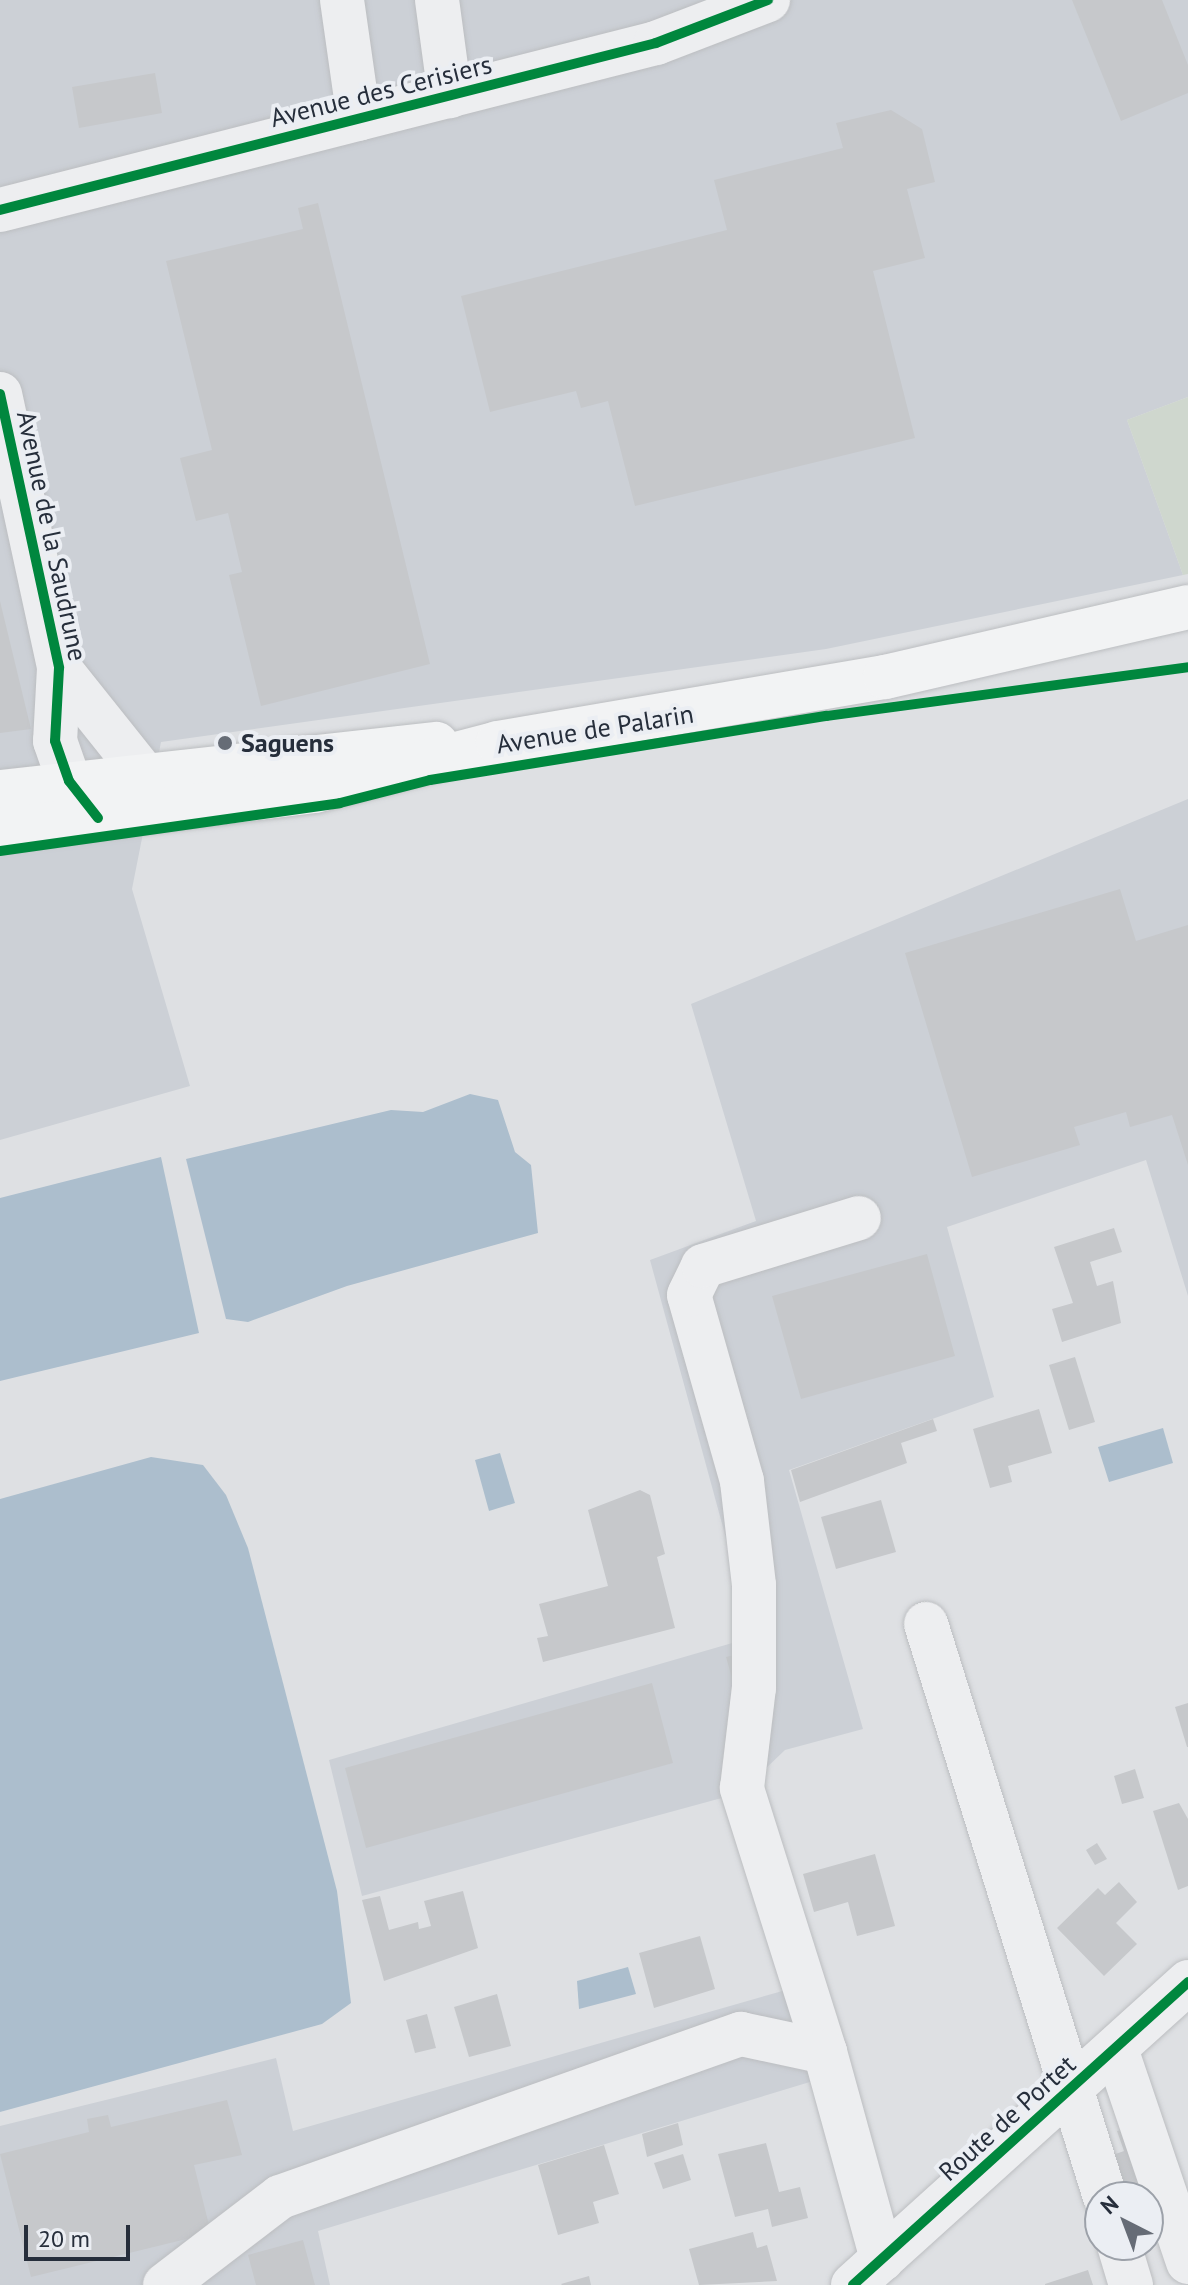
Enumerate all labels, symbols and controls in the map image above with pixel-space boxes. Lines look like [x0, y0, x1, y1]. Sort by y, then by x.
street label: Avenue des Cerisiers [267, 48, 495, 134]
street label: Avenue de la Saudrune [10, 408, 94, 664]
street label: Avenue de Palarin [494, 698, 696, 760]
place label: Saguens [241, 727, 334, 759]
marker: Saguens [216, 734, 234, 752]
street label: Route de Portet [932, 2049, 1082, 2187]
north arrow [1084, 2181, 1164, 2261]
text: N [1095, 2189, 1124, 2220]
scale bar [28, 2209, 134, 2259]
text: 20 m [38, 2223, 90, 2254]

